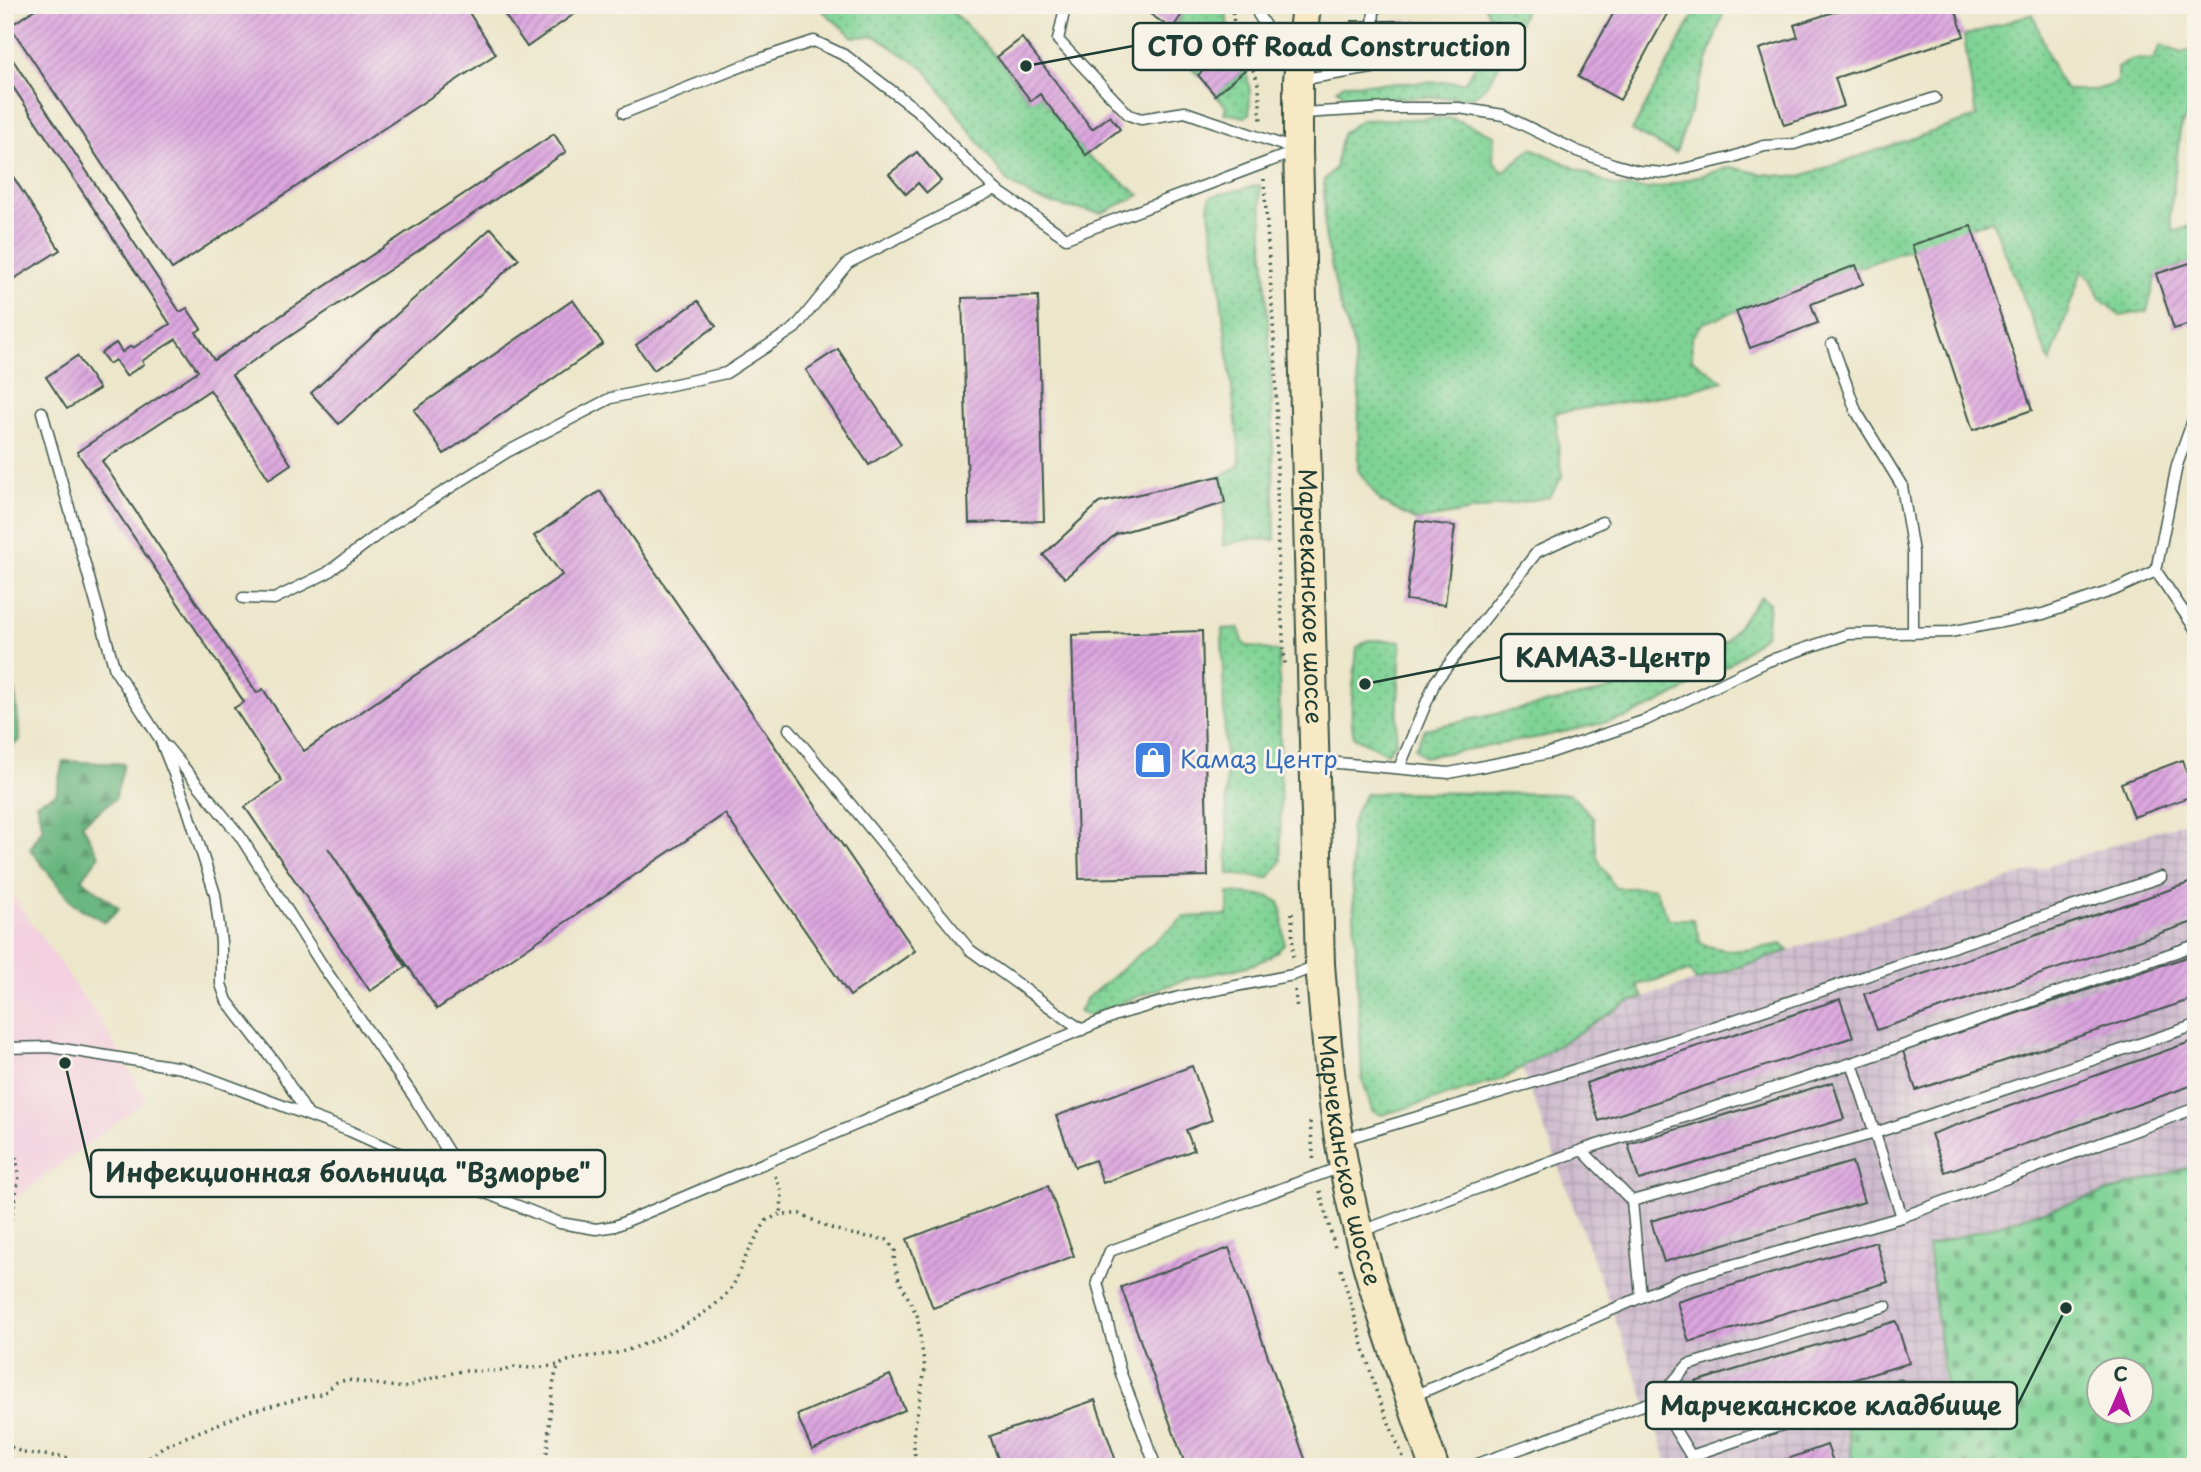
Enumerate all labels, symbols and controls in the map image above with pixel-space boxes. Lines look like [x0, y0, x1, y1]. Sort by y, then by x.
callout: СТО Off Road Construction [1133, 23, 1525, 70]
text: СТО Off Road Construction [1147, 26, 1511, 65]
street label: Марчеканское шоссе [1291, 468, 1334, 725]
callout: КАМАЗ-Центр [1501, 634, 1725, 681]
text: КАМАЗ-Центр [1515, 637, 1711, 676]
shop icon: Камаз Центр [1132, 739, 1174, 781]
place label: Камаз Центр [1180, 740, 1338, 776]
street label: Марчеканское шоссе [1310, 1032, 1392, 1290]
callout: Инфекционная больница "Взморье" [91, 1150, 605, 1197]
text: Инфекционная больница "Взморье" [105, 1152, 591, 1191]
north arrow [2086, 1356, 2156, 1426]
text: С [2113, 1359, 2128, 1387]
callout: Марчеканское кладбище [1646, 1382, 2017, 1429]
text: Марчеканское кладбище [1660, 1385, 2002, 1424]

